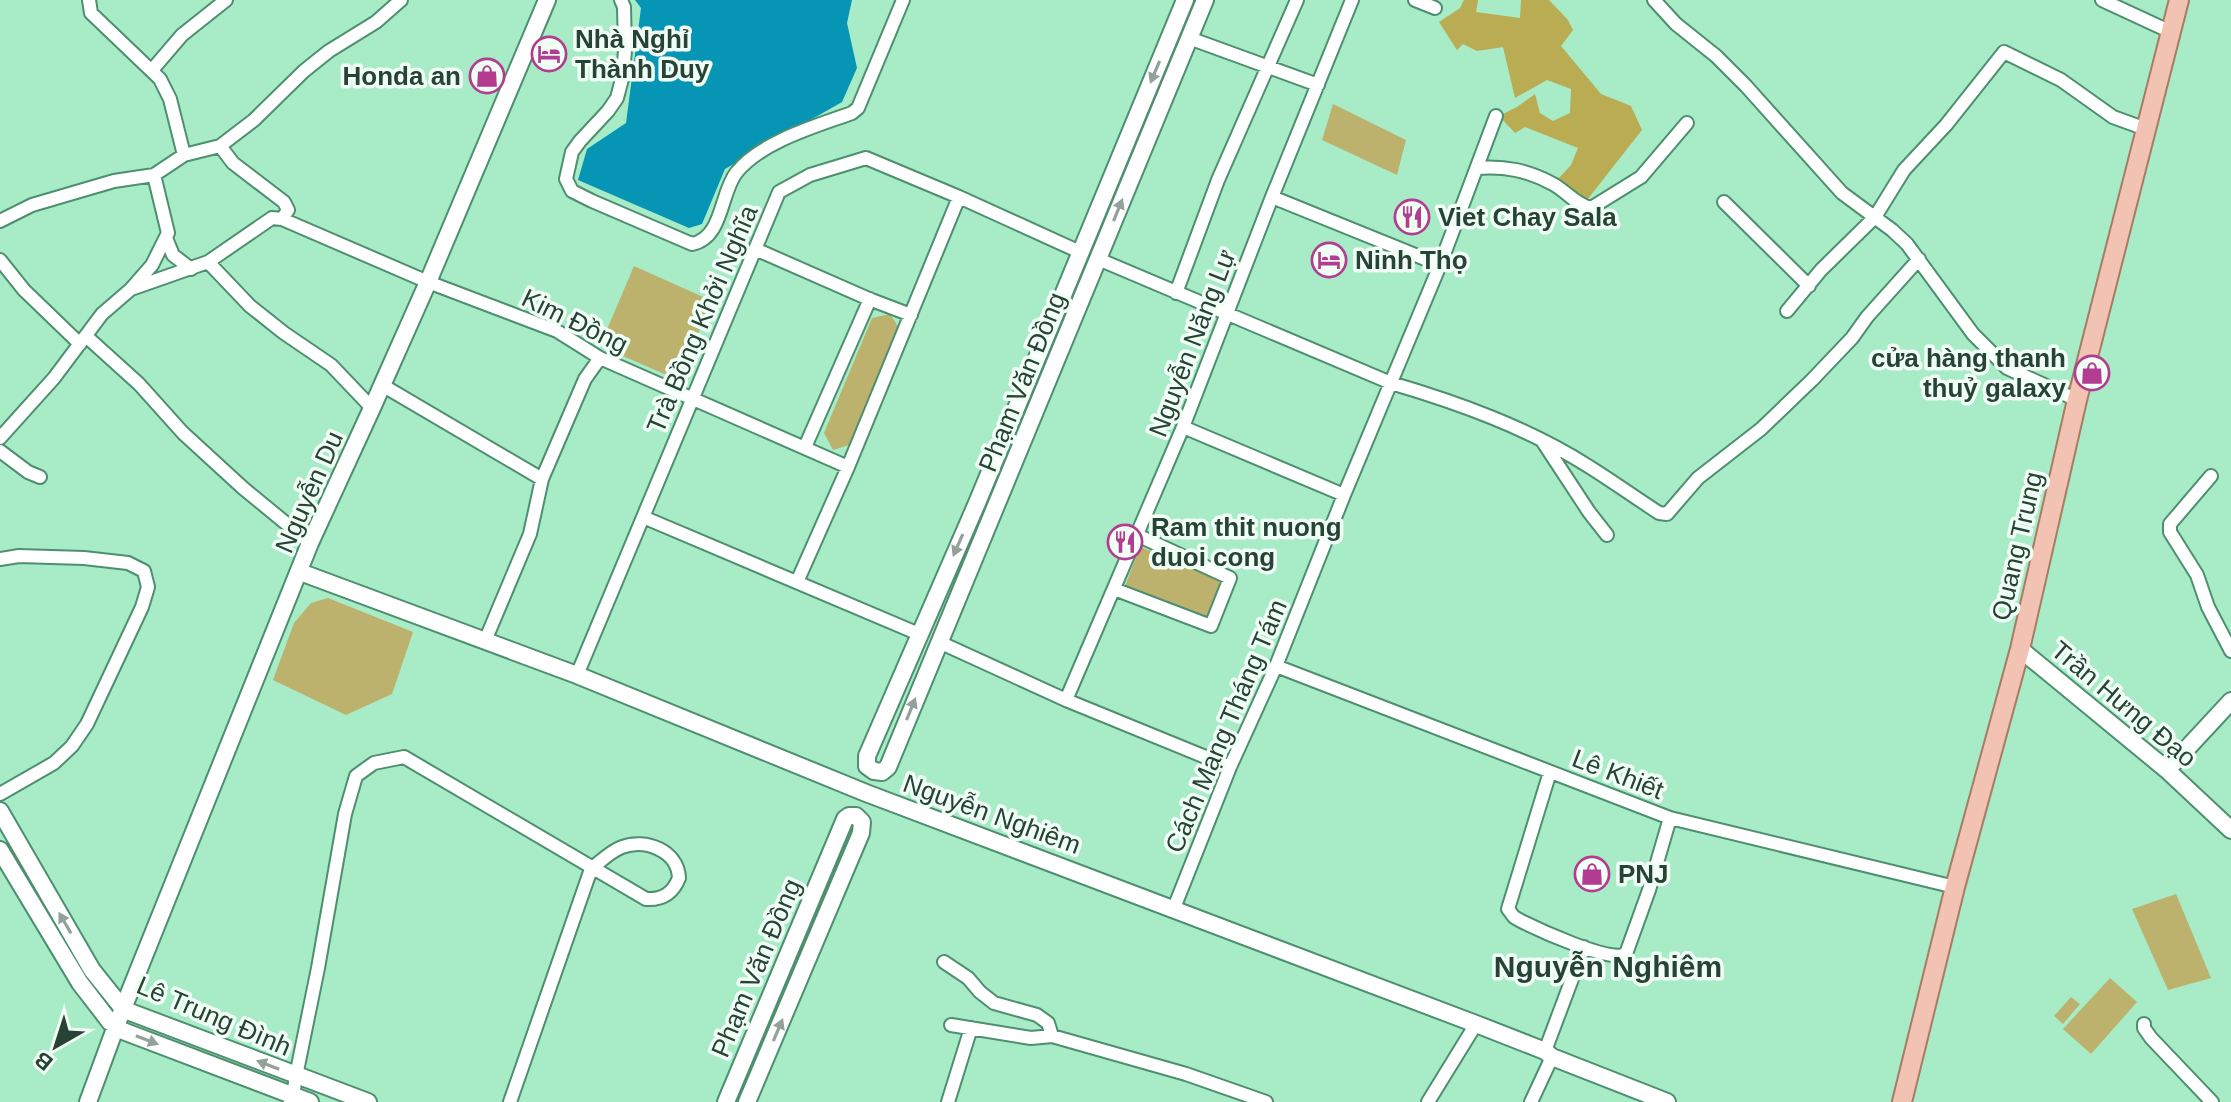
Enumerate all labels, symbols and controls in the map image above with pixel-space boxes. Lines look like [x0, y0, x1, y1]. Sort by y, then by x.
place label: Nhà Nghỉ Thành Duy [575, 24, 710, 84]
hotel icon: Nhà Nghỉ Thành Duy [530, 35, 568, 73]
shop icon: Honda an [468, 57, 506, 95]
one-way arrow [1148, 60, 1161, 84]
place label: Honda an [343, 61, 461, 91]
one-way arrow [1112, 198, 1125, 222]
restaurant icon: Viet Chay Sala [1393, 198, 1431, 236]
street label: Trà Bồng Khởi Nghĩa [640, 200, 764, 437]
place label: Viet Chay Sala [1438, 202, 1617, 232]
hotel icon: Ninh Thọ [1310, 241, 1348, 279]
street label: Nguyễn Năng Lự [1143, 245, 1241, 441]
place label: Ninh Thọ [1355, 245, 1468, 275]
street label: Kim Đồng [517, 282, 633, 360]
street label: Phạm Văn Đồng [972, 288, 1072, 476]
place label: cửa hàng thanh thuỷ galaxy [1871, 343, 2067, 403]
shop icon: cửa hàng thanh thuỷ galaxy [2073, 354, 2111, 392]
street label: Nguyễn Du [269, 426, 349, 558]
street label: Quang Trung [1985, 469, 2049, 623]
place label: Ram thit nuong duoi cong [1151, 512, 1342, 572]
restaurant icon: Ram thit nuong duoi cong [1106, 523, 1144, 561]
one-way arrow [952, 533, 965, 556]
street label: Cách Mạng Tháng Tám [1159, 595, 1293, 857]
street label: Trần Hưng Đạo [2046, 635, 2202, 773]
one-way arrow [905, 697, 918, 721]
street label: Lê Khiết [1568, 743, 1669, 805]
street label: Nguyễn Nghiêm [899, 768, 1085, 860]
shop icon: PNJ [1573, 855, 1611, 893]
place label: PNJ [1618, 859, 1669, 889]
street label: Phạm Văn Đồng [705, 874, 807, 1062]
one-way arrow [58, 912, 72, 934]
district label: Nguyễn Nghiêm [1494, 950, 1722, 983]
street label: Lê Trung Đình [132, 970, 296, 1062]
north arrow [16, 1006, 96, 1086]
one-way arrow [771, 1018, 784, 1042]
one-way arrow [135, 1034, 159, 1047]
text: B [30, 1046, 58, 1076]
one-way arrow [256, 1058, 280, 1071]

